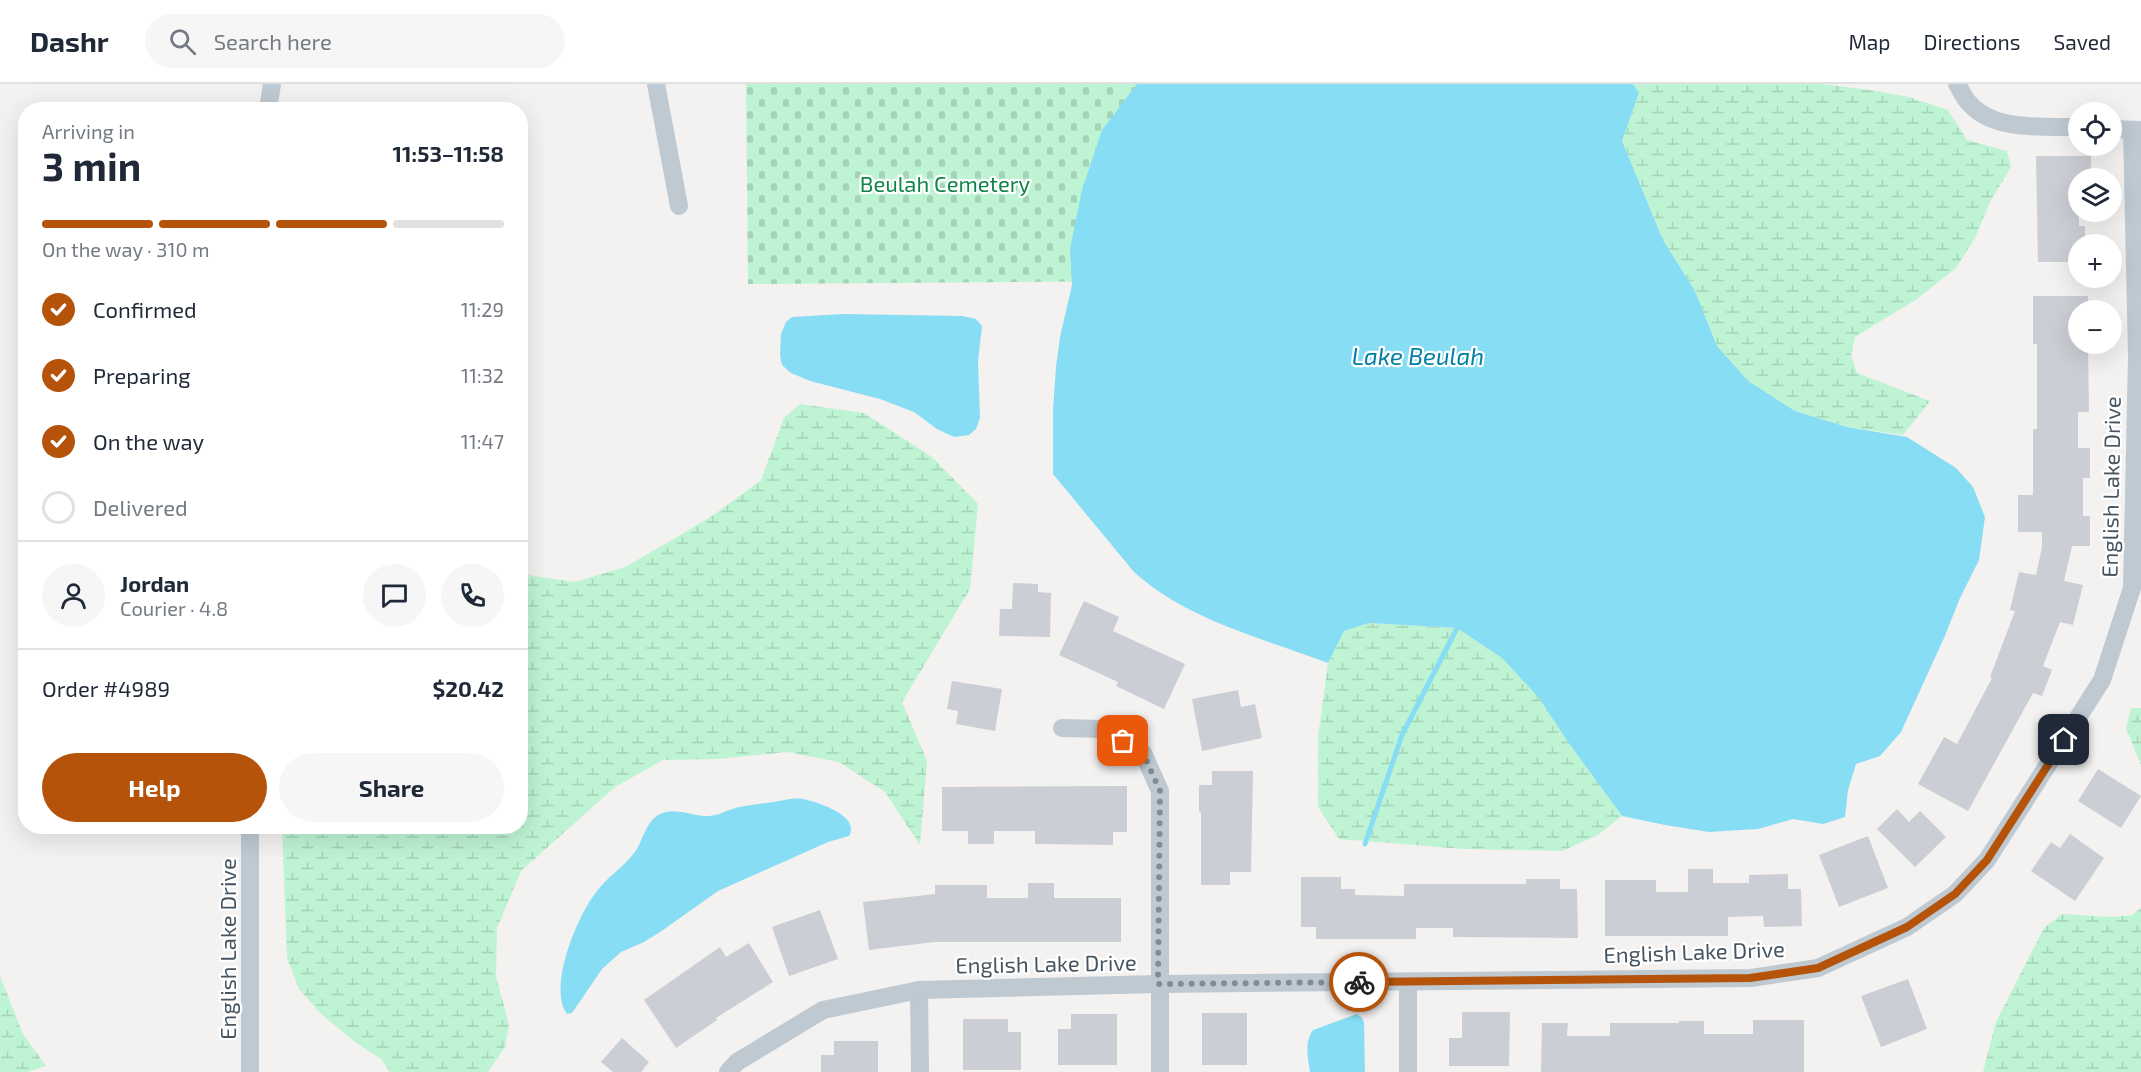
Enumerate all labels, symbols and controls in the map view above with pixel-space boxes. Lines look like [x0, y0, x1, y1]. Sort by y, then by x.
search box [145, 14, 565, 68]
text: Dashr [30, 24, 109, 58]
icon: search [166, 25, 199, 58]
text: Search here [214, 28, 332, 54]
text: Map [1848, 29, 1891, 54]
text: Directions [1924, 29, 2020, 54]
text: Saved [2053, 29, 2111, 54]
map controls [2068, 102, 2122, 354]
button: locate [2068, 102, 2122, 156]
text: Arriving in [42, 119, 135, 143]
text: 11:53–11:58 [393, 140, 504, 166]
text: 3 min [42, 142, 141, 189]
button: layers [2068, 168, 2122, 222]
park label: Beulah Cemetery [860, 170, 1031, 196]
button: + [2068, 234, 2122, 288]
text: On the way · 310 m [42, 237, 209, 261]
icon: check [42, 293, 75, 326]
text: Confirmed [93, 296, 197, 322]
text: 11:29 [461, 297, 504, 321]
button: − [2068, 300, 2122, 354]
water label: Lake Beulah [1352, 341, 1484, 370]
icon: check [42, 359, 75, 392]
text: Preparing [93, 362, 191, 388]
text: 11:32 [461, 363, 504, 387]
street label: English Lake Drive [2095, 396, 2125, 578]
icon: check [42, 425, 75, 458]
text: On the way [93, 428, 204, 454]
text: 11:47 [461, 429, 504, 453]
text: Delivered [93, 494, 188, 520]
button: person [42, 564, 105, 627]
button: chat [363, 564, 426, 627]
button: phone [441, 564, 504, 627]
text: Jordan [120, 570, 189, 596]
text: Courier · 4.8 [120, 596, 228, 620]
text: Order #4989 [42, 675, 170, 701]
text: $20.42 [433, 675, 504, 701]
pin [2038, 714, 2089, 765]
pin [1097, 715, 1148, 766]
icon: home [2047, 723, 2080, 756]
icon: bag [1106, 724, 1139, 757]
button: Help [42, 753, 267, 822]
button: Share [279, 753, 504, 822]
street label: English Lake Drive [214, 858, 240, 1040]
street label: English Lake Drive [1603, 935, 1785, 967]
street label: English Lake Drive [955, 948, 1137, 978]
courier [1329, 952, 1389, 1012]
icon: bike [1343, 966, 1376, 999]

